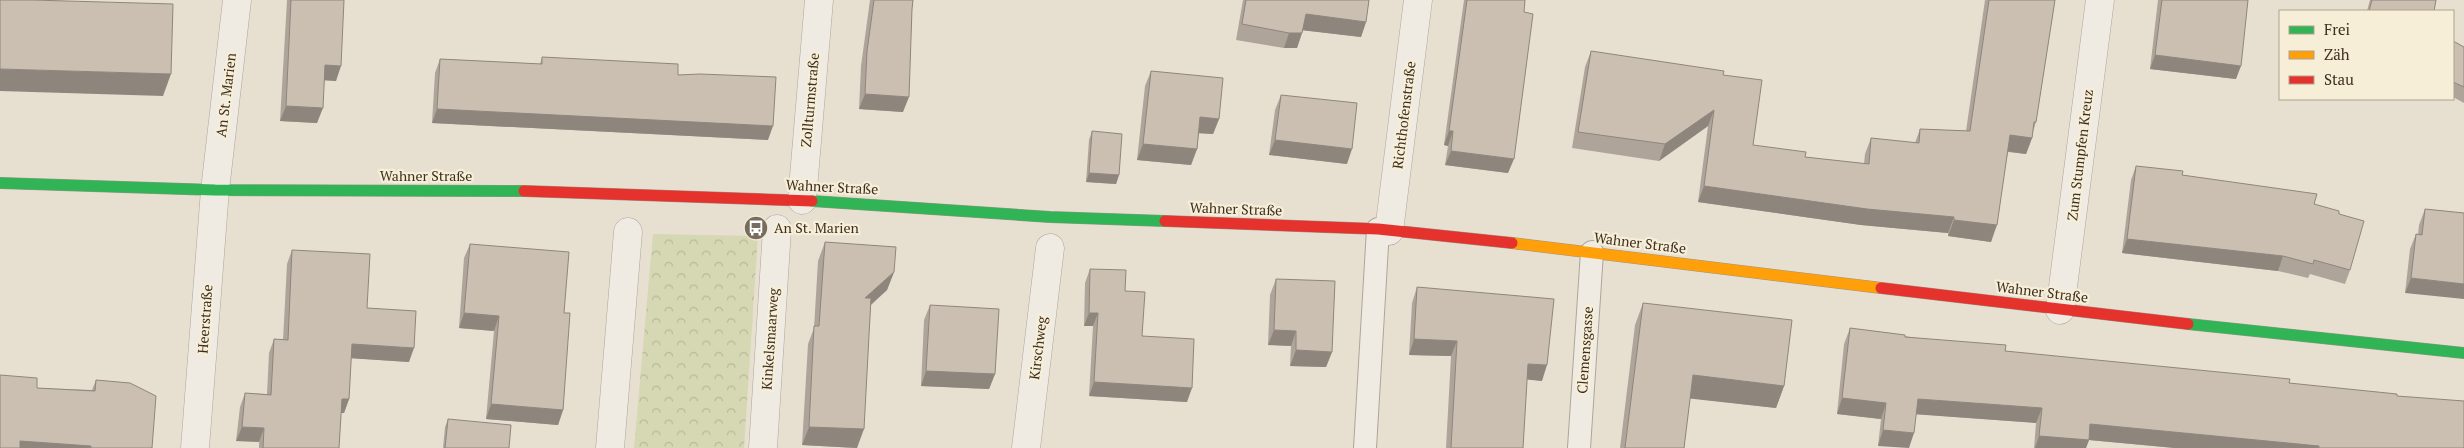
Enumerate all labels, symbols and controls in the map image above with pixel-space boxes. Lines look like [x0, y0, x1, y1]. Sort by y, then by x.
legend [2279, 10, 2454, 100]
text: Frei [2324, 19, 2350, 39]
text: Zäh [2324, 44, 2350, 64]
street label: An St. Marien [211, 51, 240, 138]
street label: Zollturmstraße [796, 52, 823, 148]
street label: Richthofenstraße [1387, 60, 1420, 170]
text: Stau [2324, 69, 2354, 89]
street label: Zum Stumpfen Kreuz [2062, 88, 2097, 222]
street label: Wahner Straße [380, 166, 472, 185]
street label: Wahner Straße [785, 175, 879, 198]
street label: Wahner Straße [1189, 197, 1283, 220]
bus stop icon: An St. Marien [743, 215, 769, 241]
place label: An St. Marien [774, 218, 860, 237]
street label: Wahner Straße [1593, 227, 1687, 258]
street label: Wahner Straße [1995, 276, 2089, 307]
street label: Heerstraße [193, 284, 216, 354]
street label: Kinkelsmaarweg [756, 287, 783, 391]
street label: Clemensgasse [1572, 306, 1597, 394]
street label: Kirschweg [1024, 314, 1051, 381]

